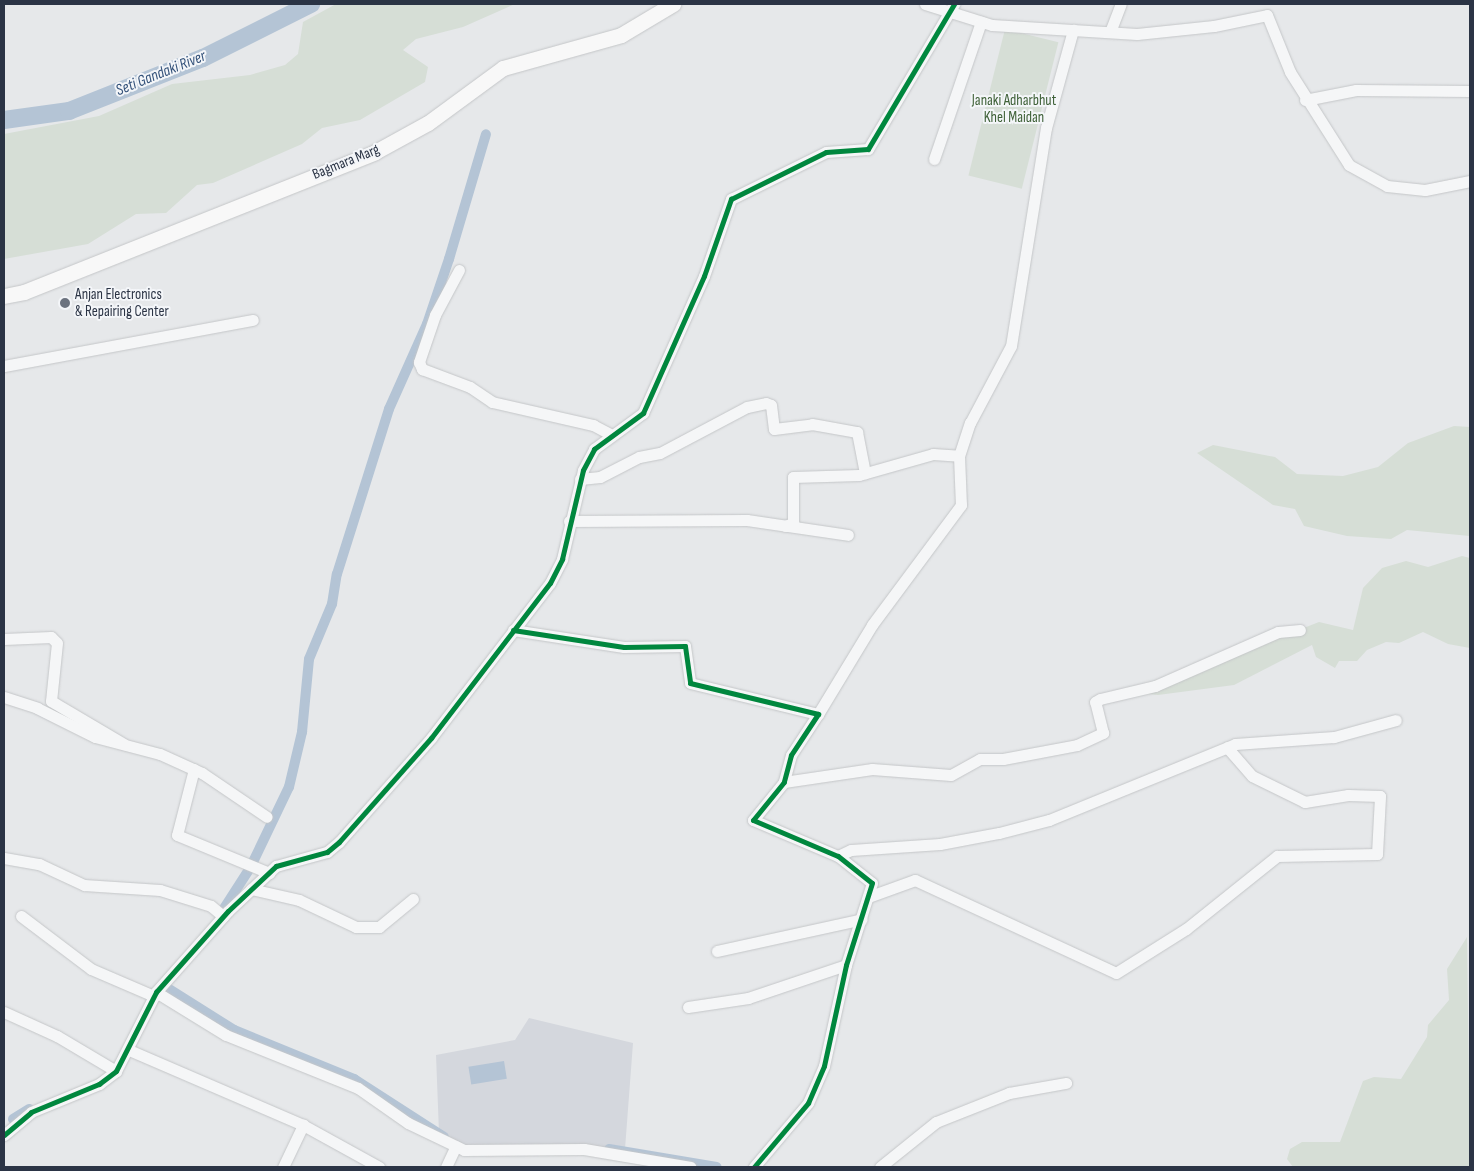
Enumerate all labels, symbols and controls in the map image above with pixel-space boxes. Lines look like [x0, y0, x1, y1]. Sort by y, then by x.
water label: Seti Gandaki River [113, 47, 209, 101]
park label: Janaki Adharbhut Khel Maidan [972, 91, 1056, 126]
street label: Bagmara Marg [310, 140, 382, 184]
place label: Anjan Electronics & Repairing Center [75, 285, 169, 320]
marker: Anjan Electronics & Repairing Center [59, 297, 71, 309]

